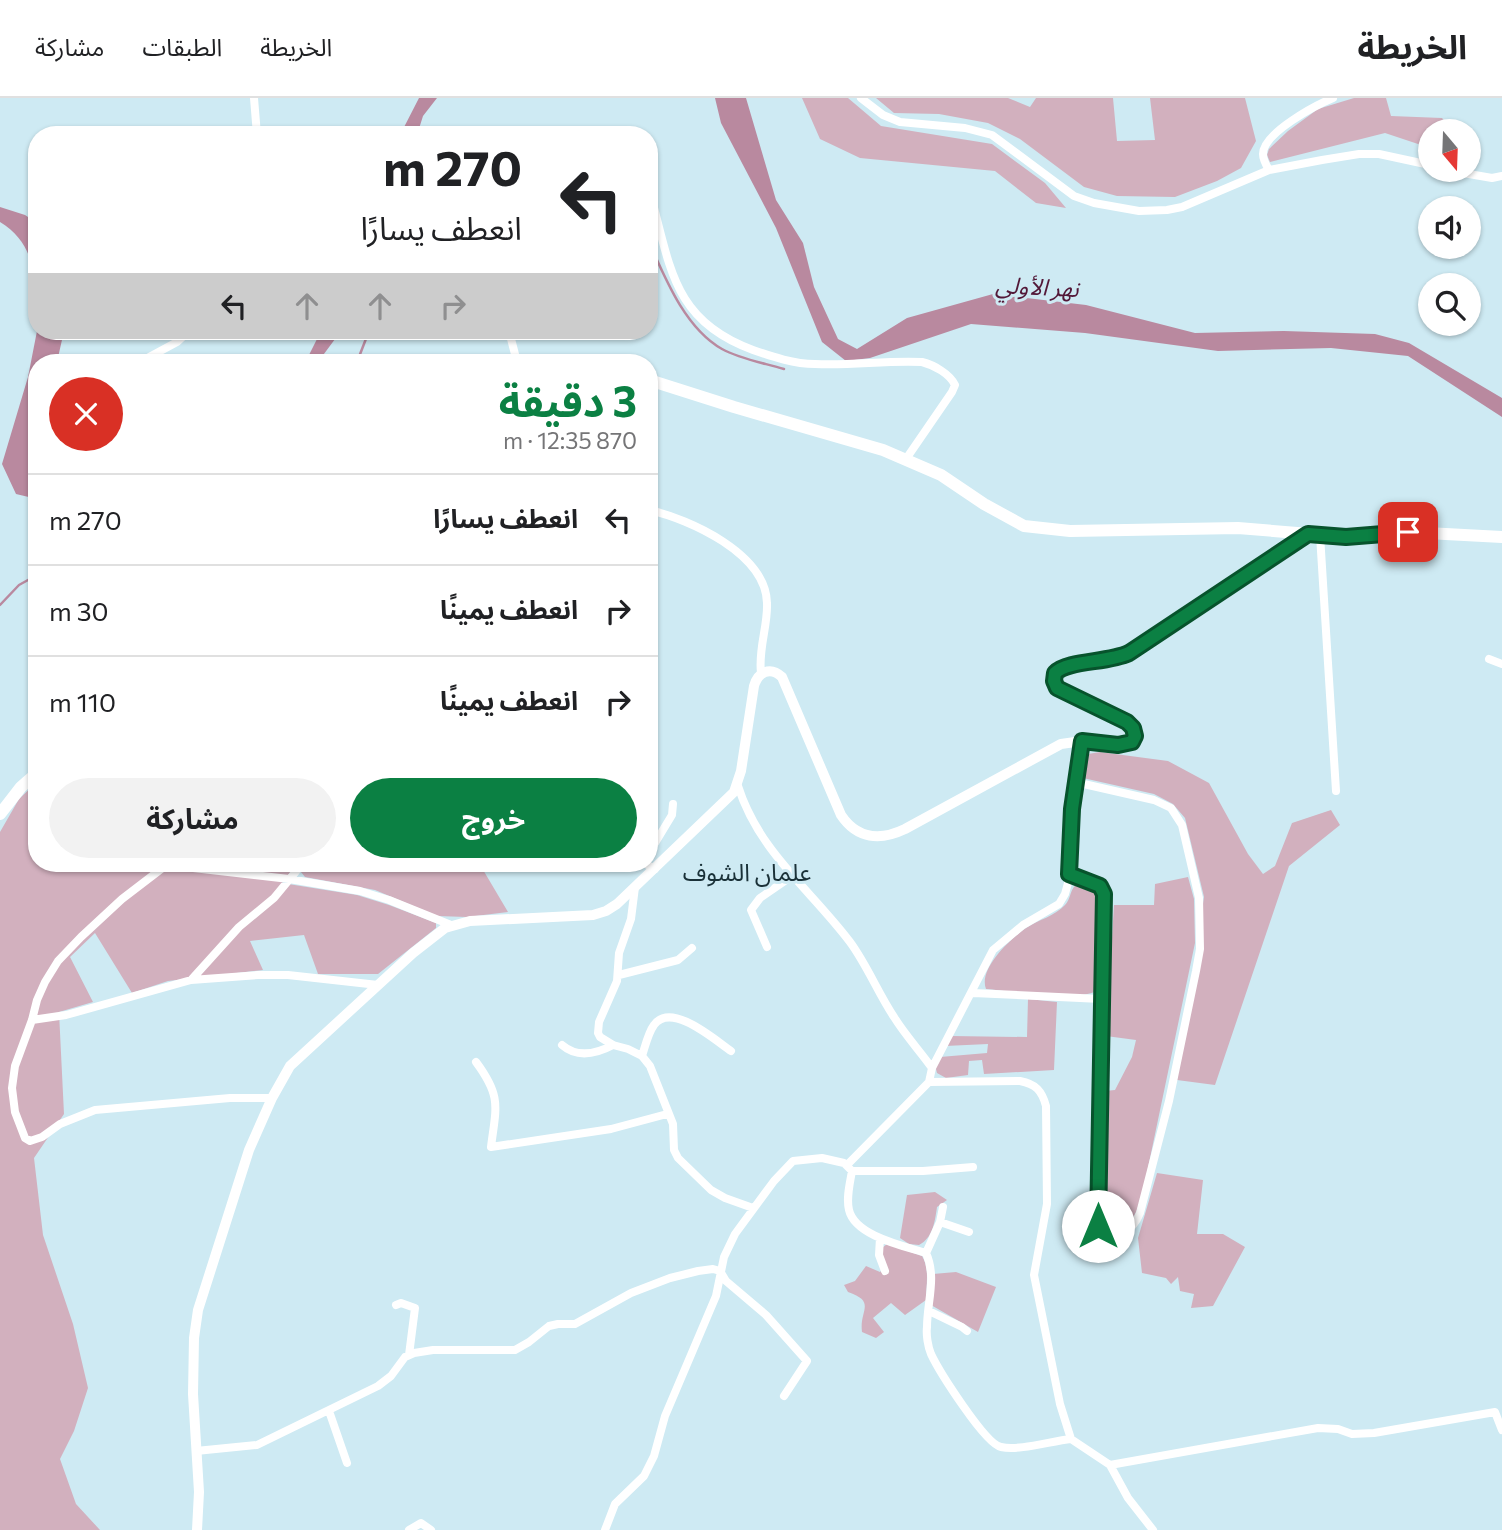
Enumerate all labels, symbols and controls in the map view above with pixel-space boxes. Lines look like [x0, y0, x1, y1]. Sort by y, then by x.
text: الخريطة [1357, 25, 1467, 66]
text: مشاركة [35, 32, 104, 61]
text: الطبقات [142, 32, 222, 61]
text: الخريطة [260, 32, 332, 61]
north arrow [1418, 119, 1480, 182]
map controls [1418, 119, 1481, 336]
text: 270 m [383, 136, 522, 196]
icon: left [546, 154, 637, 245]
button: sound [1418, 196, 1481, 259]
text: انعطف يسارًا [360, 207, 522, 247]
water label: نهر الأولي [994, 270, 1081, 308]
button: search [1418, 273, 1481, 336]
icon: left [215, 287, 253, 325]
icon: ahead [288, 287, 326, 325]
icon: ahead [361, 287, 399, 325]
icon: right [434, 287, 472, 325]
text: 3 دقيقة [499, 374, 637, 426]
button: close [49, 377, 123, 451]
text: 870 m · 12:35 [503, 426, 637, 454]
icon: left [599, 501, 637, 539]
text: انعطف يسارًا [433, 502, 578, 533]
pin [1378, 502, 1438, 562]
text: 270 m [49, 504, 122, 535]
icon: arrive [1389, 513, 1427, 551]
icon: right [599, 592, 637, 630]
text: انعطف يمينًا [440, 593, 578, 624]
text: 30 m [49, 595, 108, 626]
icon: right [599, 683, 637, 721]
text: انعطف يمينًا [440, 684, 578, 715]
text: 110 m [49, 686, 116, 717]
button: مشاركة [49, 778, 336, 858]
button: خروج [350, 778, 637, 858]
district label: علمان الشوف [683, 857, 811, 887]
position arrow [1061, 1189, 1135, 1263]

